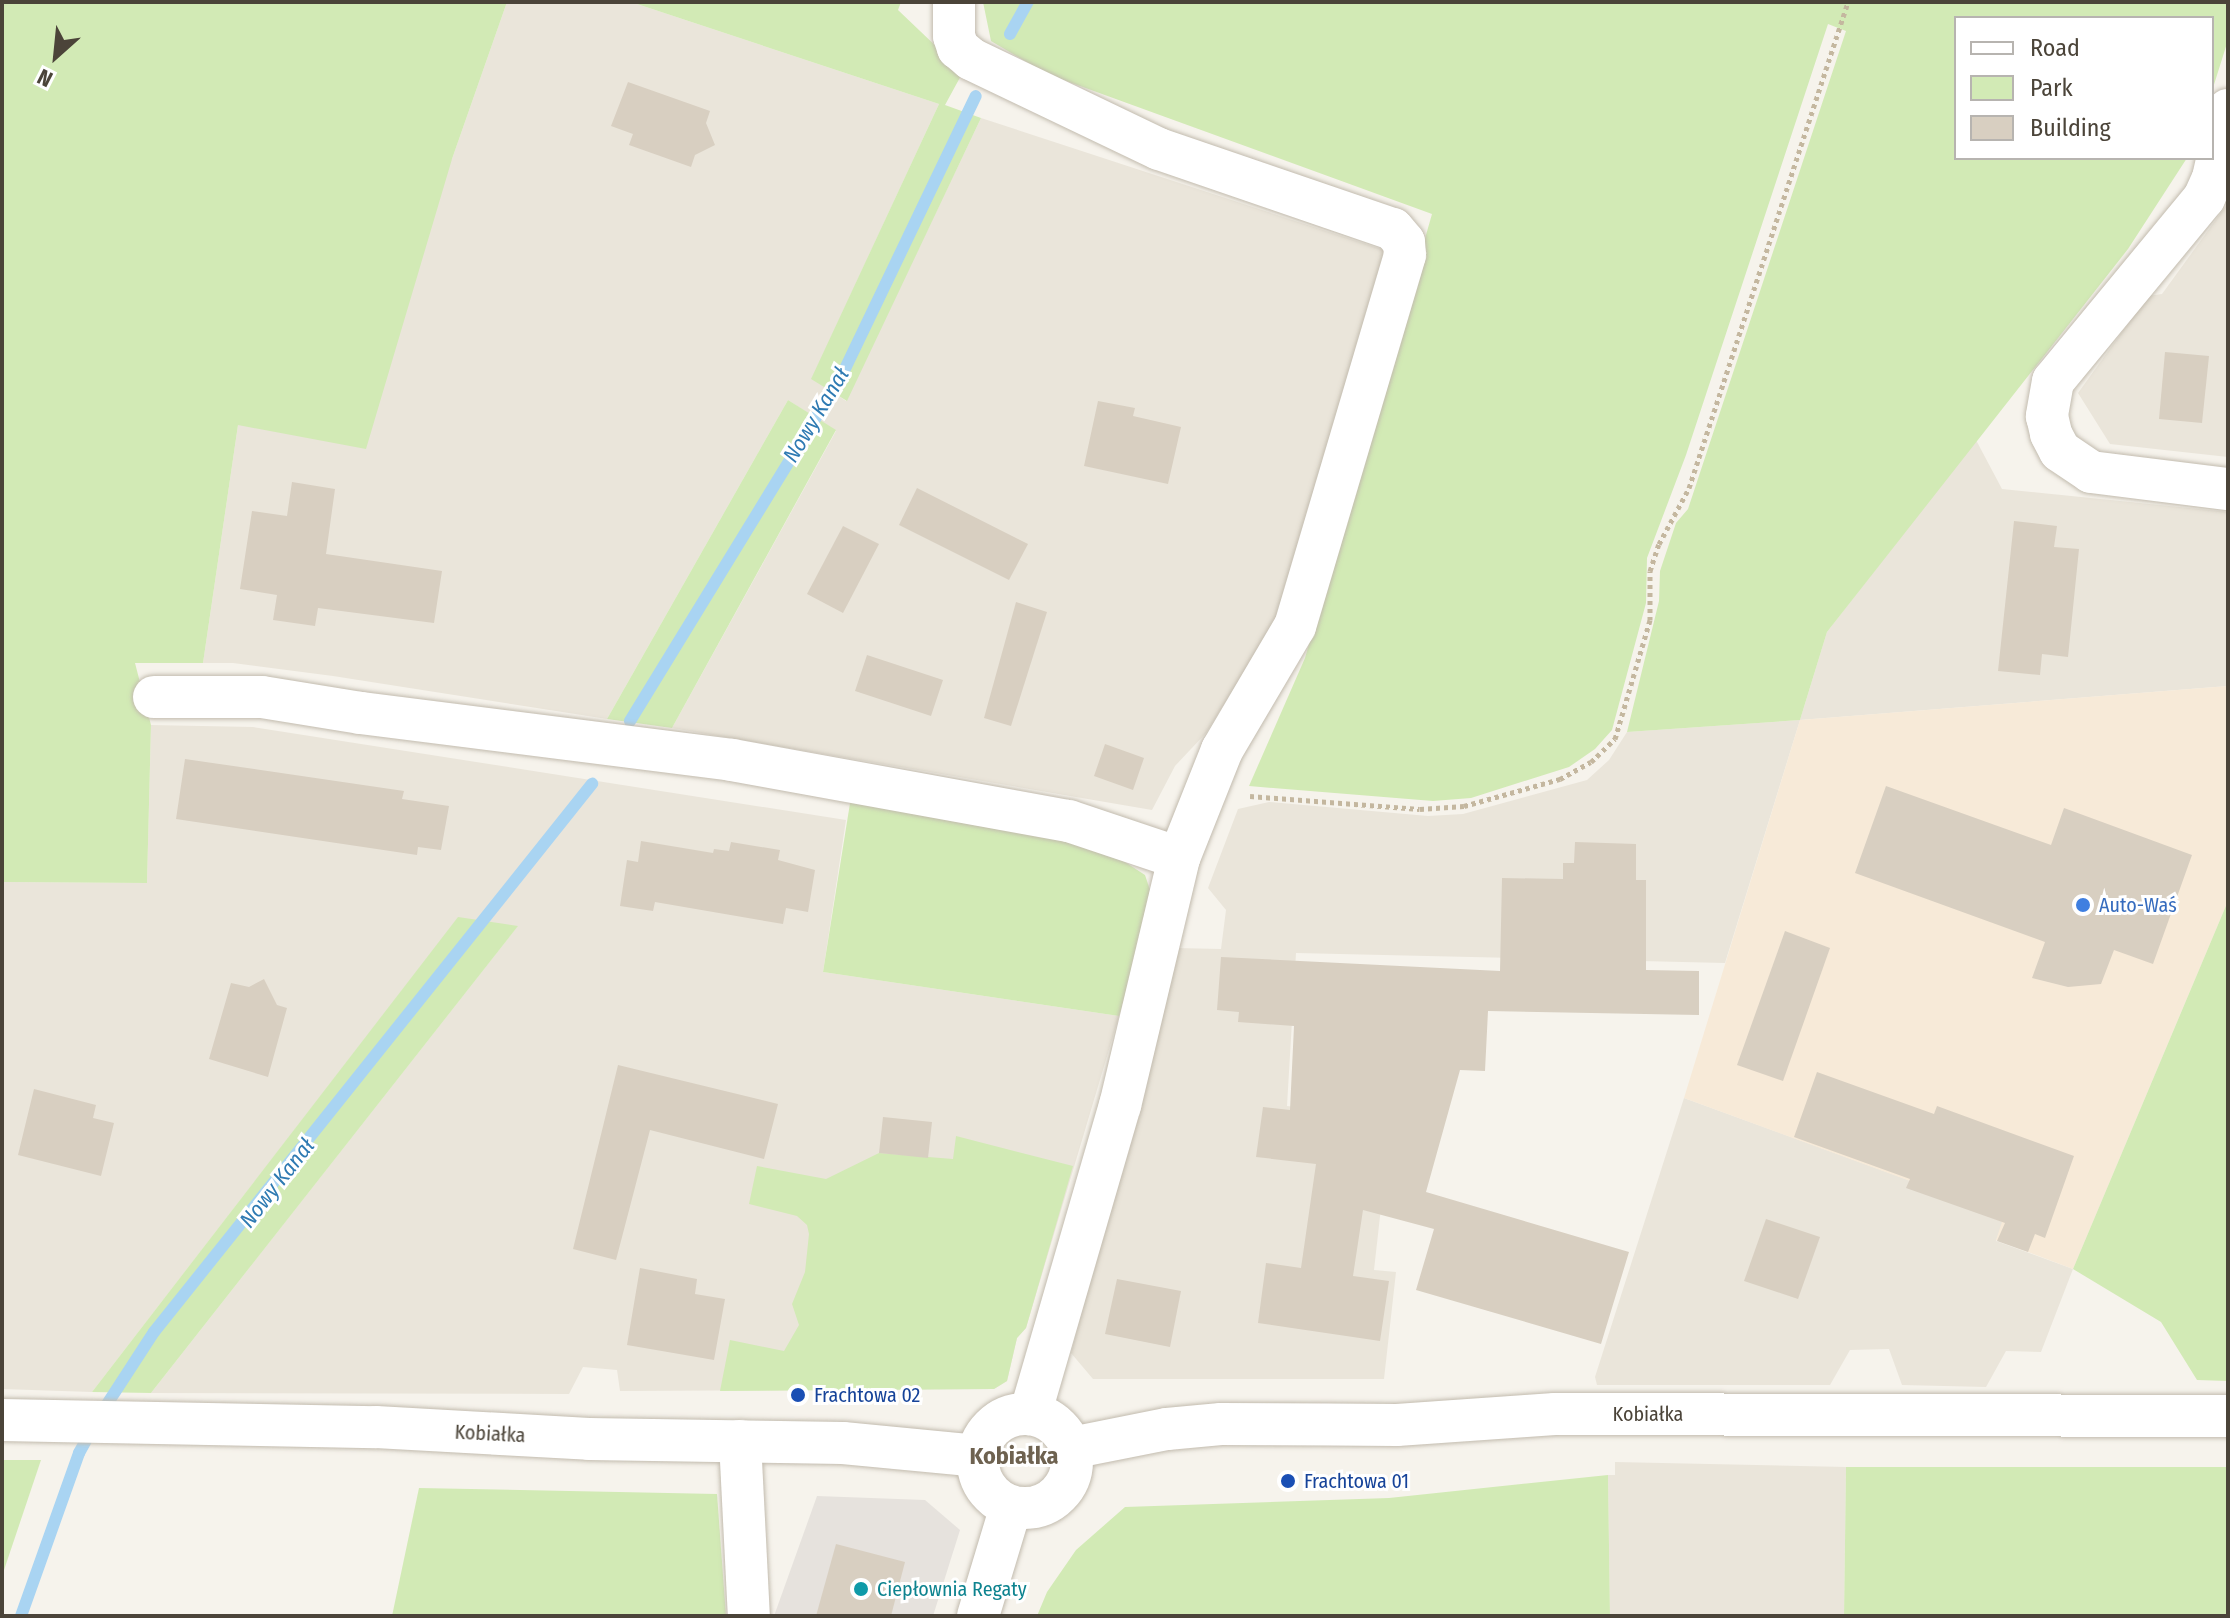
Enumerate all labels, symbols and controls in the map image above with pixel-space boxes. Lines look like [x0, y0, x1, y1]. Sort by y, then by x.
north arrow [16, 16, 96, 96]
legend [1954, 16, 2214, 160]
text: Road [2030, 34, 2080, 62]
text: N [33, 63, 57, 93]
text: Park [2030, 74, 2073, 102]
text: Building [2030, 114, 2111, 142]
water label: Nowy Kanał [777, 363, 855, 467]
place label: Auto-Waś [2099, 893, 2177, 917]
marker: Auto-Waś [2074, 896, 2092, 914]
water label: Nowy Kanał [234, 1133, 320, 1233]
place label: Frachtowa 02 [814, 1383, 920, 1407]
marker: Frachtowa 02 [789, 1386, 807, 1404]
street label: Kobiałka [1613, 1402, 1683, 1426]
street label: Kobiałka [454, 1420, 526, 1448]
district label: Kobiałka [969, 1443, 1059, 1471]
place label: Frachtowa 01 [1304, 1469, 1409, 1493]
marker: Frachtowa 01 [1279, 1472, 1297, 1490]
place label: Ciepłownia Regaty [877, 1577, 1027, 1601]
marker: Ciepłownia Regaty [852, 1580, 870, 1598]

